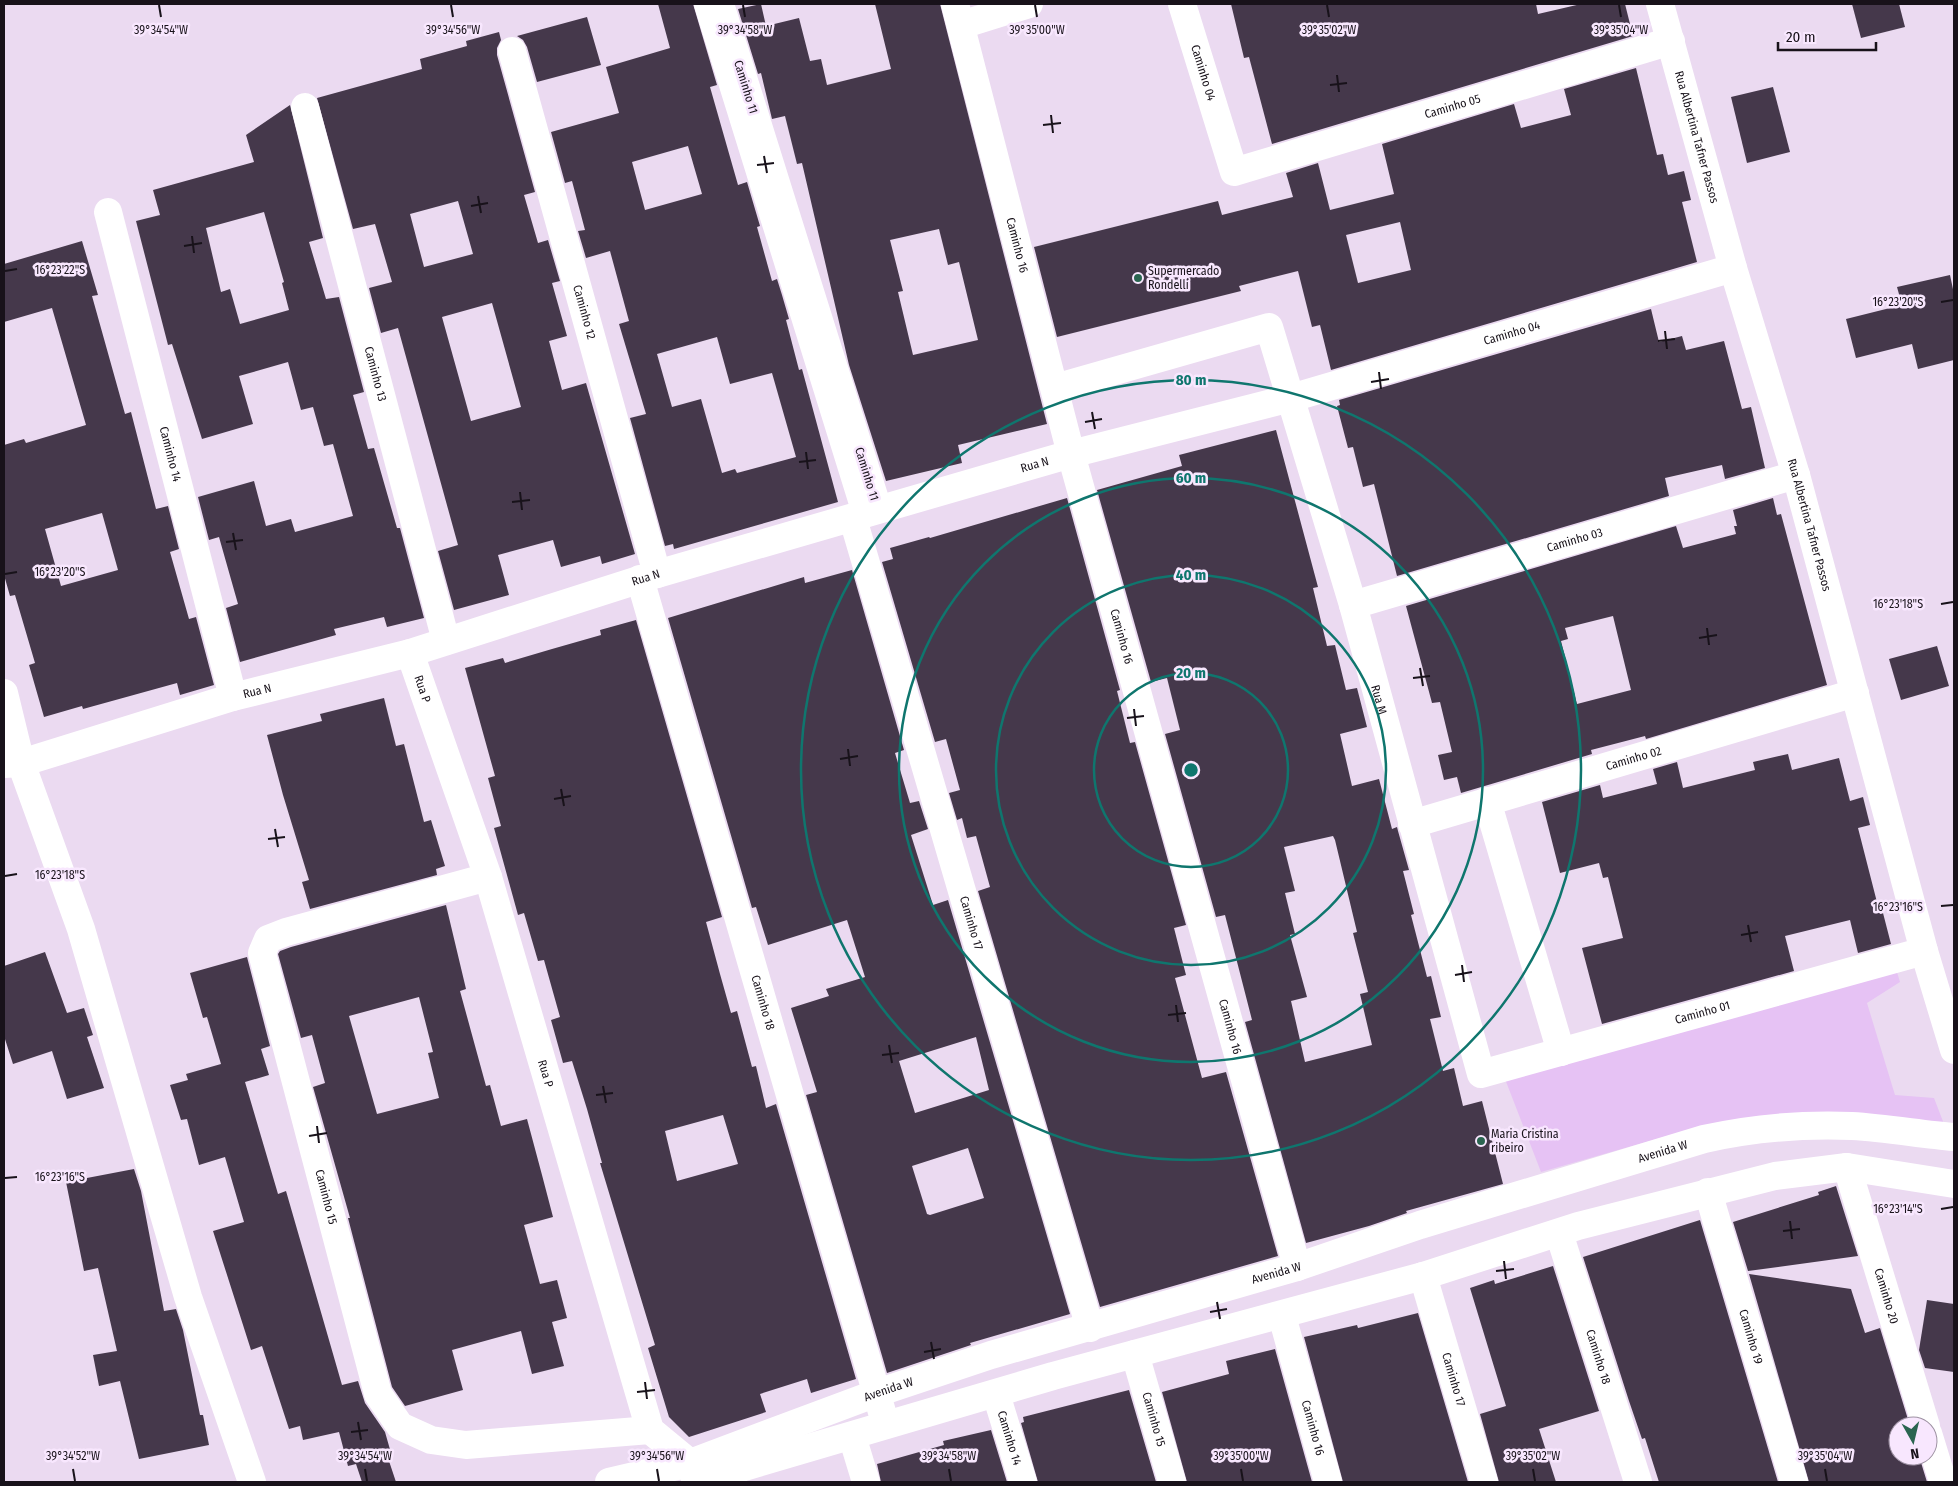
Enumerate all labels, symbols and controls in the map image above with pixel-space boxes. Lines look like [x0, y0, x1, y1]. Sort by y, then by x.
scale bar [1778, 20, 1876, 52]
text: 39°34'54"W [134, 23, 188, 37]
text: 39°34'56"W [426, 23, 480, 37]
text: 39°34'58"W [718, 23, 772, 37]
text: 39°35'00"W [1009, 23, 1065, 37]
text: 39°35'02"W [1302, 23, 1356, 37]
text: 39°35'04"W [1594, 23, 1648, 37]
text: 20 m [1786, 28, 1816, 46]
street label: Caminho 04 [1188, 43, 1219, 103]
street label: Caminho 11 [731, 59, 761, 115]
street label: Rua Albertina Tafner Passos [1672, 69, 1722, 205]
street label: Caminho 05 [1423, 91, 1483, 121]
street label: Caminho 16 [1003, 216, 1031, 274]
text: 16°23'22"S [35, 263, 85, 277]
place label: Supermercado Rondelli [1148, 264, 1219, 292]
marker: Supermercado Rondelli [1132, 272, 1144, 284]
street label: Caminho 12 [570, 283, 599, 341]
text: 16°23'20"S [1872, 295, 1924, 309]
street label: Caminho 04 [1482, 318, 1542, 348]
street label: Caminho 13 [362, 345, 389, 403]
text: 80 m [1176, 371, 1206, 389]
street label: Caminho 14 [157, 425, 184, 483]
street label: Caminho 11 [852, 446, 882, 502]
street label: Rua N [1019, 454, 1050, 475]
street label: Rua Albertina Tafner Passos [1784, 457, 1834, 593]
text: 60 m [1176, 469, 1206, 487]
street label: Caminho 03 [1545, 525, 1604, 555]
text: 16°23'20"S [34, 565, 86, 579]
text: 40 m [1176, 566, 1206, 584]
street label: Rua N [630, 567, 662, 589]
text: 16°23'18"S [1873, 597, 1923, 611]
street label: Caminho 16 [1107, 607, 1136, 666]
text: 20 m [1175, 664, 1206, 682]
street label: Rua P [411, 673, 434, 704]
street label: Rua N [242, 681, 273, 701]
street label: Rua M [1368, 683, 1390, 716]
street label: Caminho 02 [1604, 744, 1663, 773]
centre of rings [1182, 761, 1200, 779]
text: 16°23'18"S [35, 868, 85, 882]
street label: Caminho 17 [957, 894, 986, 952]
text: 16°23'16"S [1873, 900, 1923, 914]
street label: Caminho 18 [748, 973, 778, 1032]
street label: Caminho 16 [1216, 997, 1245, 1056]
street label: Caminho 01 [1673, 998, 1732, 1027]
street label: Rua P [535, 1058, 556, 1089]
place label: Maria Cristina ribeiro [1491, 1127, 1559, 1155]
marker: Maria Cristina ribeiro [1475, 1135, 1487, 1147]
street label: Avenida W [1636, 1137, 1689, 1166]
street label: Caminho 15 [312, 1168, 340, 1226]
text: 16°23'16"S [35, 1170, 85, 1184]
text: 16°23'14"S [1873, 1202, 1923, 1216]
street label: Avenida W [1250, 1259, 1303, 1287]
street label: Caminho 20 [1871, 1267, 1901, 1326]
street label: Caminho 19 [1736, 1308, 1766, 1366]
street label: Caminho 18 [1583, 1328, 1614, 1386]
street label: Caminho 17 [1439, 1351, 1468, 1408]
street label: Avenida W [862, 1374, 915, 1404]
street label: Caminho 15 [1139, 1390, 1169, 1449]
street label: Caminho 16 [1299, 1399, 1327, 1457]
street label: Caminho 14 [995, 1409, 1025, 1467]
north arrow [1888, 1416, 1938, 1466]
text: N [1909, 1444, 1920, 1462]
text: 39°34'52"W [46, 1449, 100, 1463]
text: 39°34'54"W [338, 1449, 392, 1463]
text: 39°34'56"W [630, 1449, 684, 1463]
text: 39°34'58"W [922, 1449, 976, 1463]
text: 39°35'00"W [1213, 1449, 1269, 1463]
text: 39°35'02"W [1506, 1449, 1560, 1463]
text: 39°35'04"W [1798, 1449, 1852, 1463]

